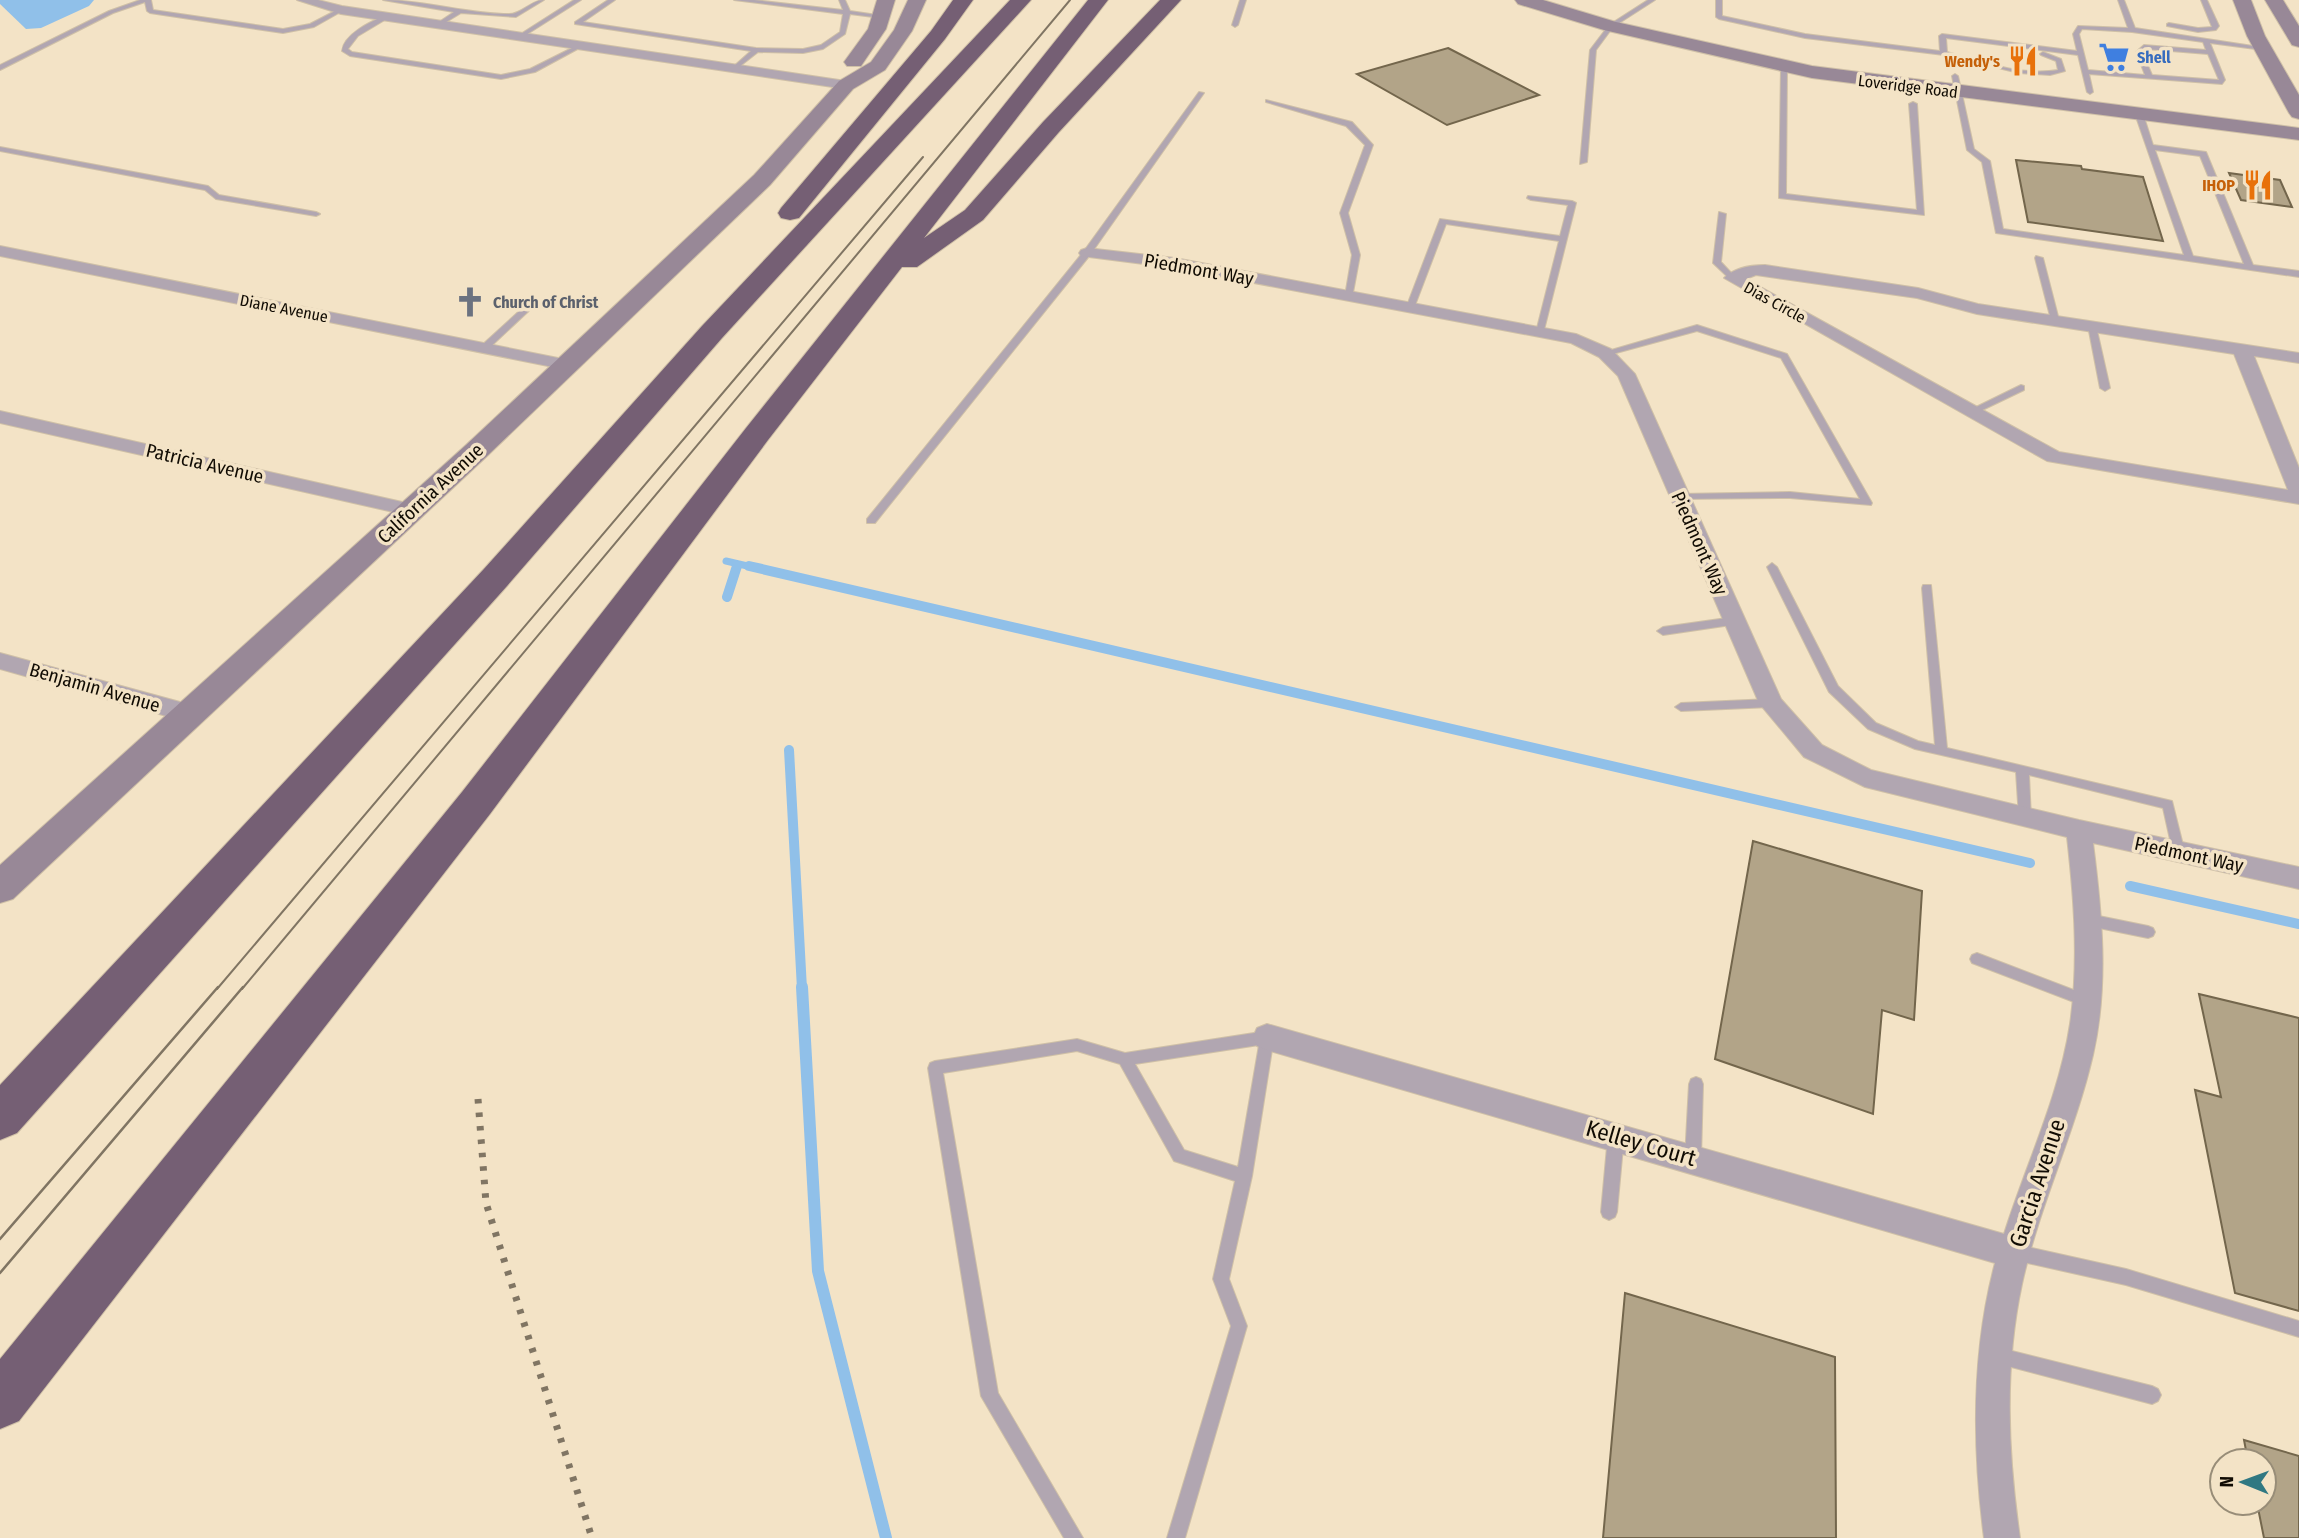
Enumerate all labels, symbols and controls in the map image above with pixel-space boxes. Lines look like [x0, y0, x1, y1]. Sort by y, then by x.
supermarket icon: Shell [2097, 40, 2131, 74]
restaurant icon: Wendy's [2006, 44, 2040, 78]
place label: Shell [2137, 48, 2171, 67]
place label: Wendy's [1945, 52, 2000, 71]
street label: Loveridge Road [1857, 71, 1959, 102]
restaurant icon: IHOP [2241, 168, 2275, 202]
place label: IHOP [2202, 176, 2235, 195]
street label: Piedmont Way [1142, 249, 1256, 291]
street label: Dias Circle [1740, 278, 1809, 327]
church icon: Church of Christ [453, 285, 487, 319]
street label: Diane Avenue [238, 291, 330, 326]
place label: Church of Christ [493, 293, 599, 312]
street label: California Avenue [373, 438, 488, 548]
street label: Patricia Avenue [144, 439, 266, 488]
street label: Piedmont Way [1667, 488, 1733, 599]
street label: Benjamin Avenue [27, 658, 163, 717]
street label: Piedmont Way [2132, 832, 2246, 877]
street label: Kelley Court [1583, 1114, 1700, 1172]
street label: Garcia Avenue [2003, 1115, 2071, 1251]
north arrow [2208, 1447, 2278, 1517]
text: N [2215, 1476, 2238, 1488]

